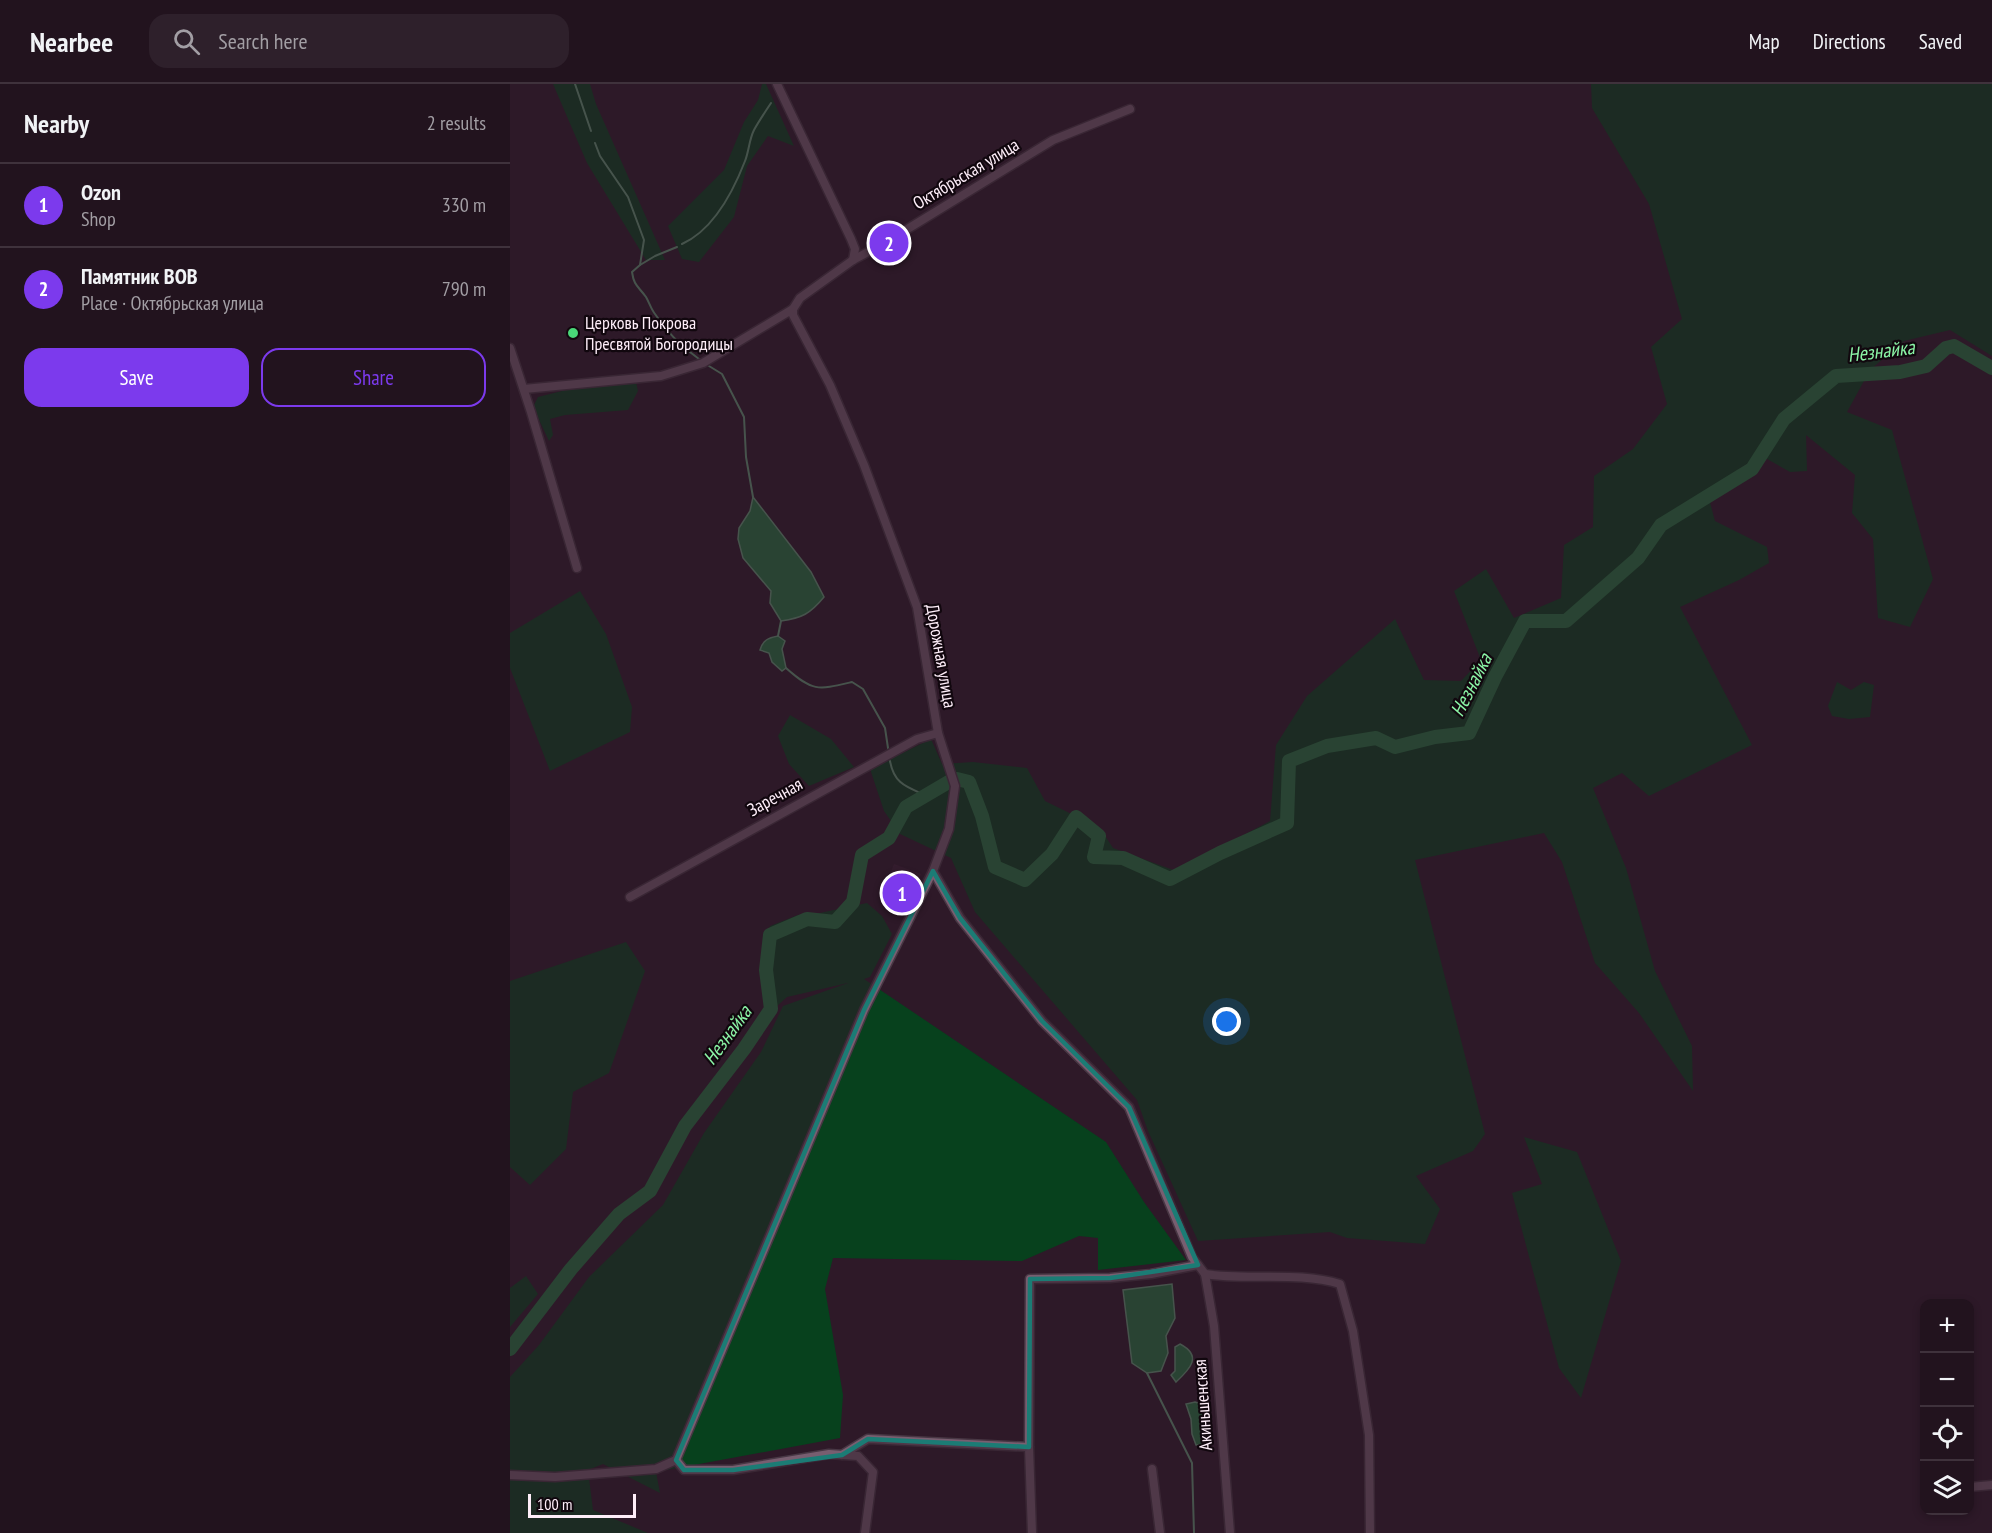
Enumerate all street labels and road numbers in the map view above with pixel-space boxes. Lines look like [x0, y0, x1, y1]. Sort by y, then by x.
street label: Октябрьская улица [908, 133, 1023, 214]
street label: Дорожная улица [921, 602, 962, 710]
street label: Заречная [743, 772, 806, 821]
street label: Акиньшенская [1188, 1359, 1217, 1451]

